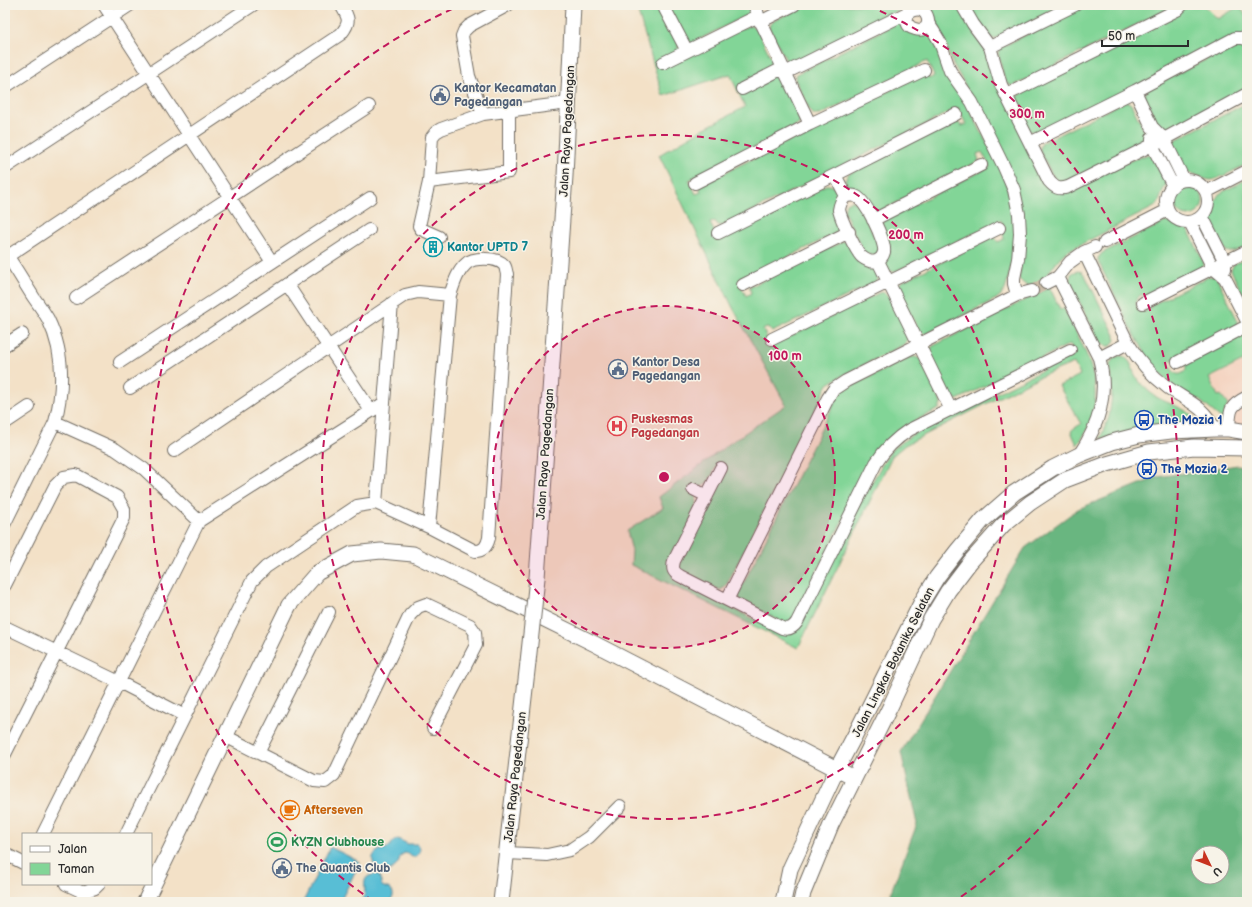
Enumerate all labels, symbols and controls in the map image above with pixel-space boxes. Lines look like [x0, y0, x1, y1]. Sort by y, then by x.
scale bar [1102, 22, 1188, 48]
text: 50 m [1108, 29, 1135, 44]
street label: Jalan Raya Pagedangan [557, 65, 578, 197]
place label: Kantor Kecamatan Pagedangan [454, 81, 557, 110]
public building icon: Kantor Kecamatan Pagedangan [429, 84, 451, 106]
text: 300 m [1009, 107, 1045, 122]
text: 200 m [888, 228, 924, 243]
building icon: Kantor UPTD 7 [422, 236, 444, 258]
place label: Kantor UPTD 7 [447, 240, 528, 255]
text: 100 m [768, 349, 802, 364]
place label: Kantor Desa Pagedangan [632, 355, 701, 384]
public building icon: Kantor Desa Pagedangan [607, 358, 629, 380]
street label: Jalan Raya Pagedangan [533, 388, 558, 520]
bus stop icon: The Mozia 1 [1133, 409, 1155, 431]
place label: Puskesmas Pagedangan [631, 412, 700, 441]
place label: The Mozia 1 [1158, 413, 1223, 428]
hospital icon: Puskesmas Pagedangan [606, 415, 628, 437]
bus stop icon: The Mozia 2 [1136, 458, 1158, 480]
place label: The Mozia 2 [1161, 462, 1228, 477]
centre of rings [657, 470, 671, 484]
street label: Jalan Lingkar Botanika Selatan [849, 585, 938, 740]
street label: Jalan Raya Pagedangan [501, 711, 530, 843]
cafe icon: Afterseven [279, 799, 301, 821]
place label: Afterseven [303, 803, 364, 818]
sports icon: KYZN Clubhouse [266, 831, 288, 853]
legend [22, 833, 152, 885]
place label: KYZN Clubhouse [291, 835, 384, 850]
text: Jalan [58, 842, 87, 857]
north arrow [1190, 845, 1230, 885]
public building icon: The Quantis Club [271, 857, 293, 879]
place label: The Quantis Club [296, 861, 390, 876]
text: Taman [58, 862, 94, 877]
text: U [1209, 864, 1224, 879]

